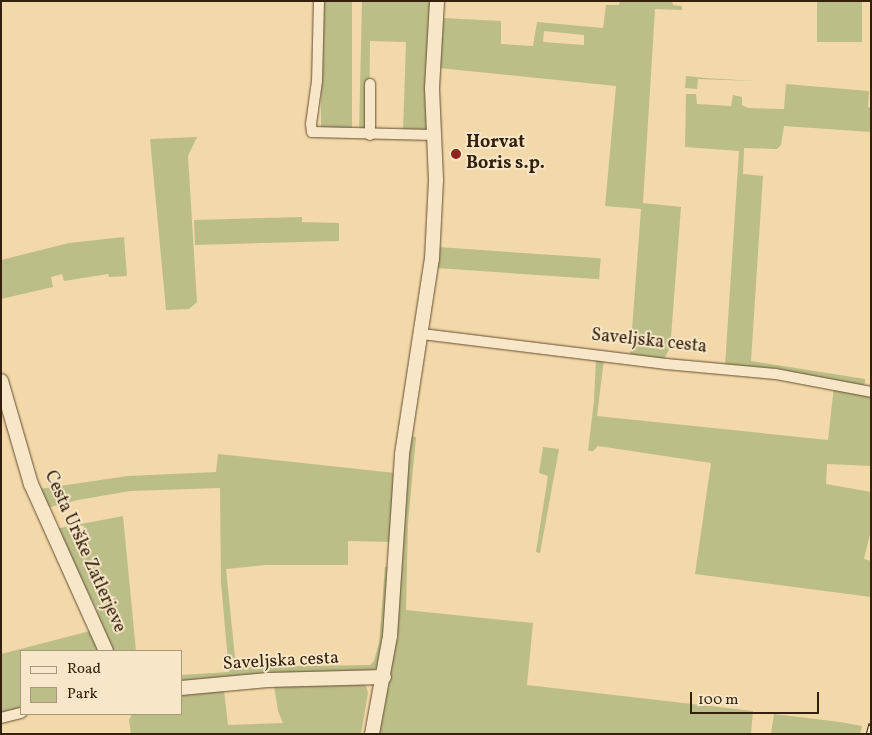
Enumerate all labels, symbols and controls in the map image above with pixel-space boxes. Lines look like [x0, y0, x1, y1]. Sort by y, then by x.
place label: Horvat Boris s.p. [466, 133, 545, 176]
marker: Horvat Boris s.p. [450, 148, 462, 160]
street label: Saveljska cesta [590, 325, 708, 359]
street label: Cesta Urške Zatlerjeve [39, 468, 129, 636]
street label: Saveljska cesta [222, 648, 340, 676]
legend [20, 650, 182, 715]
text: Road [67, 659, 101, 680]
scale bar [692, 682, 821, 714]
text: Park [67, 684, 98, 705]
text: 100 m [698, 690, 738, 711]

